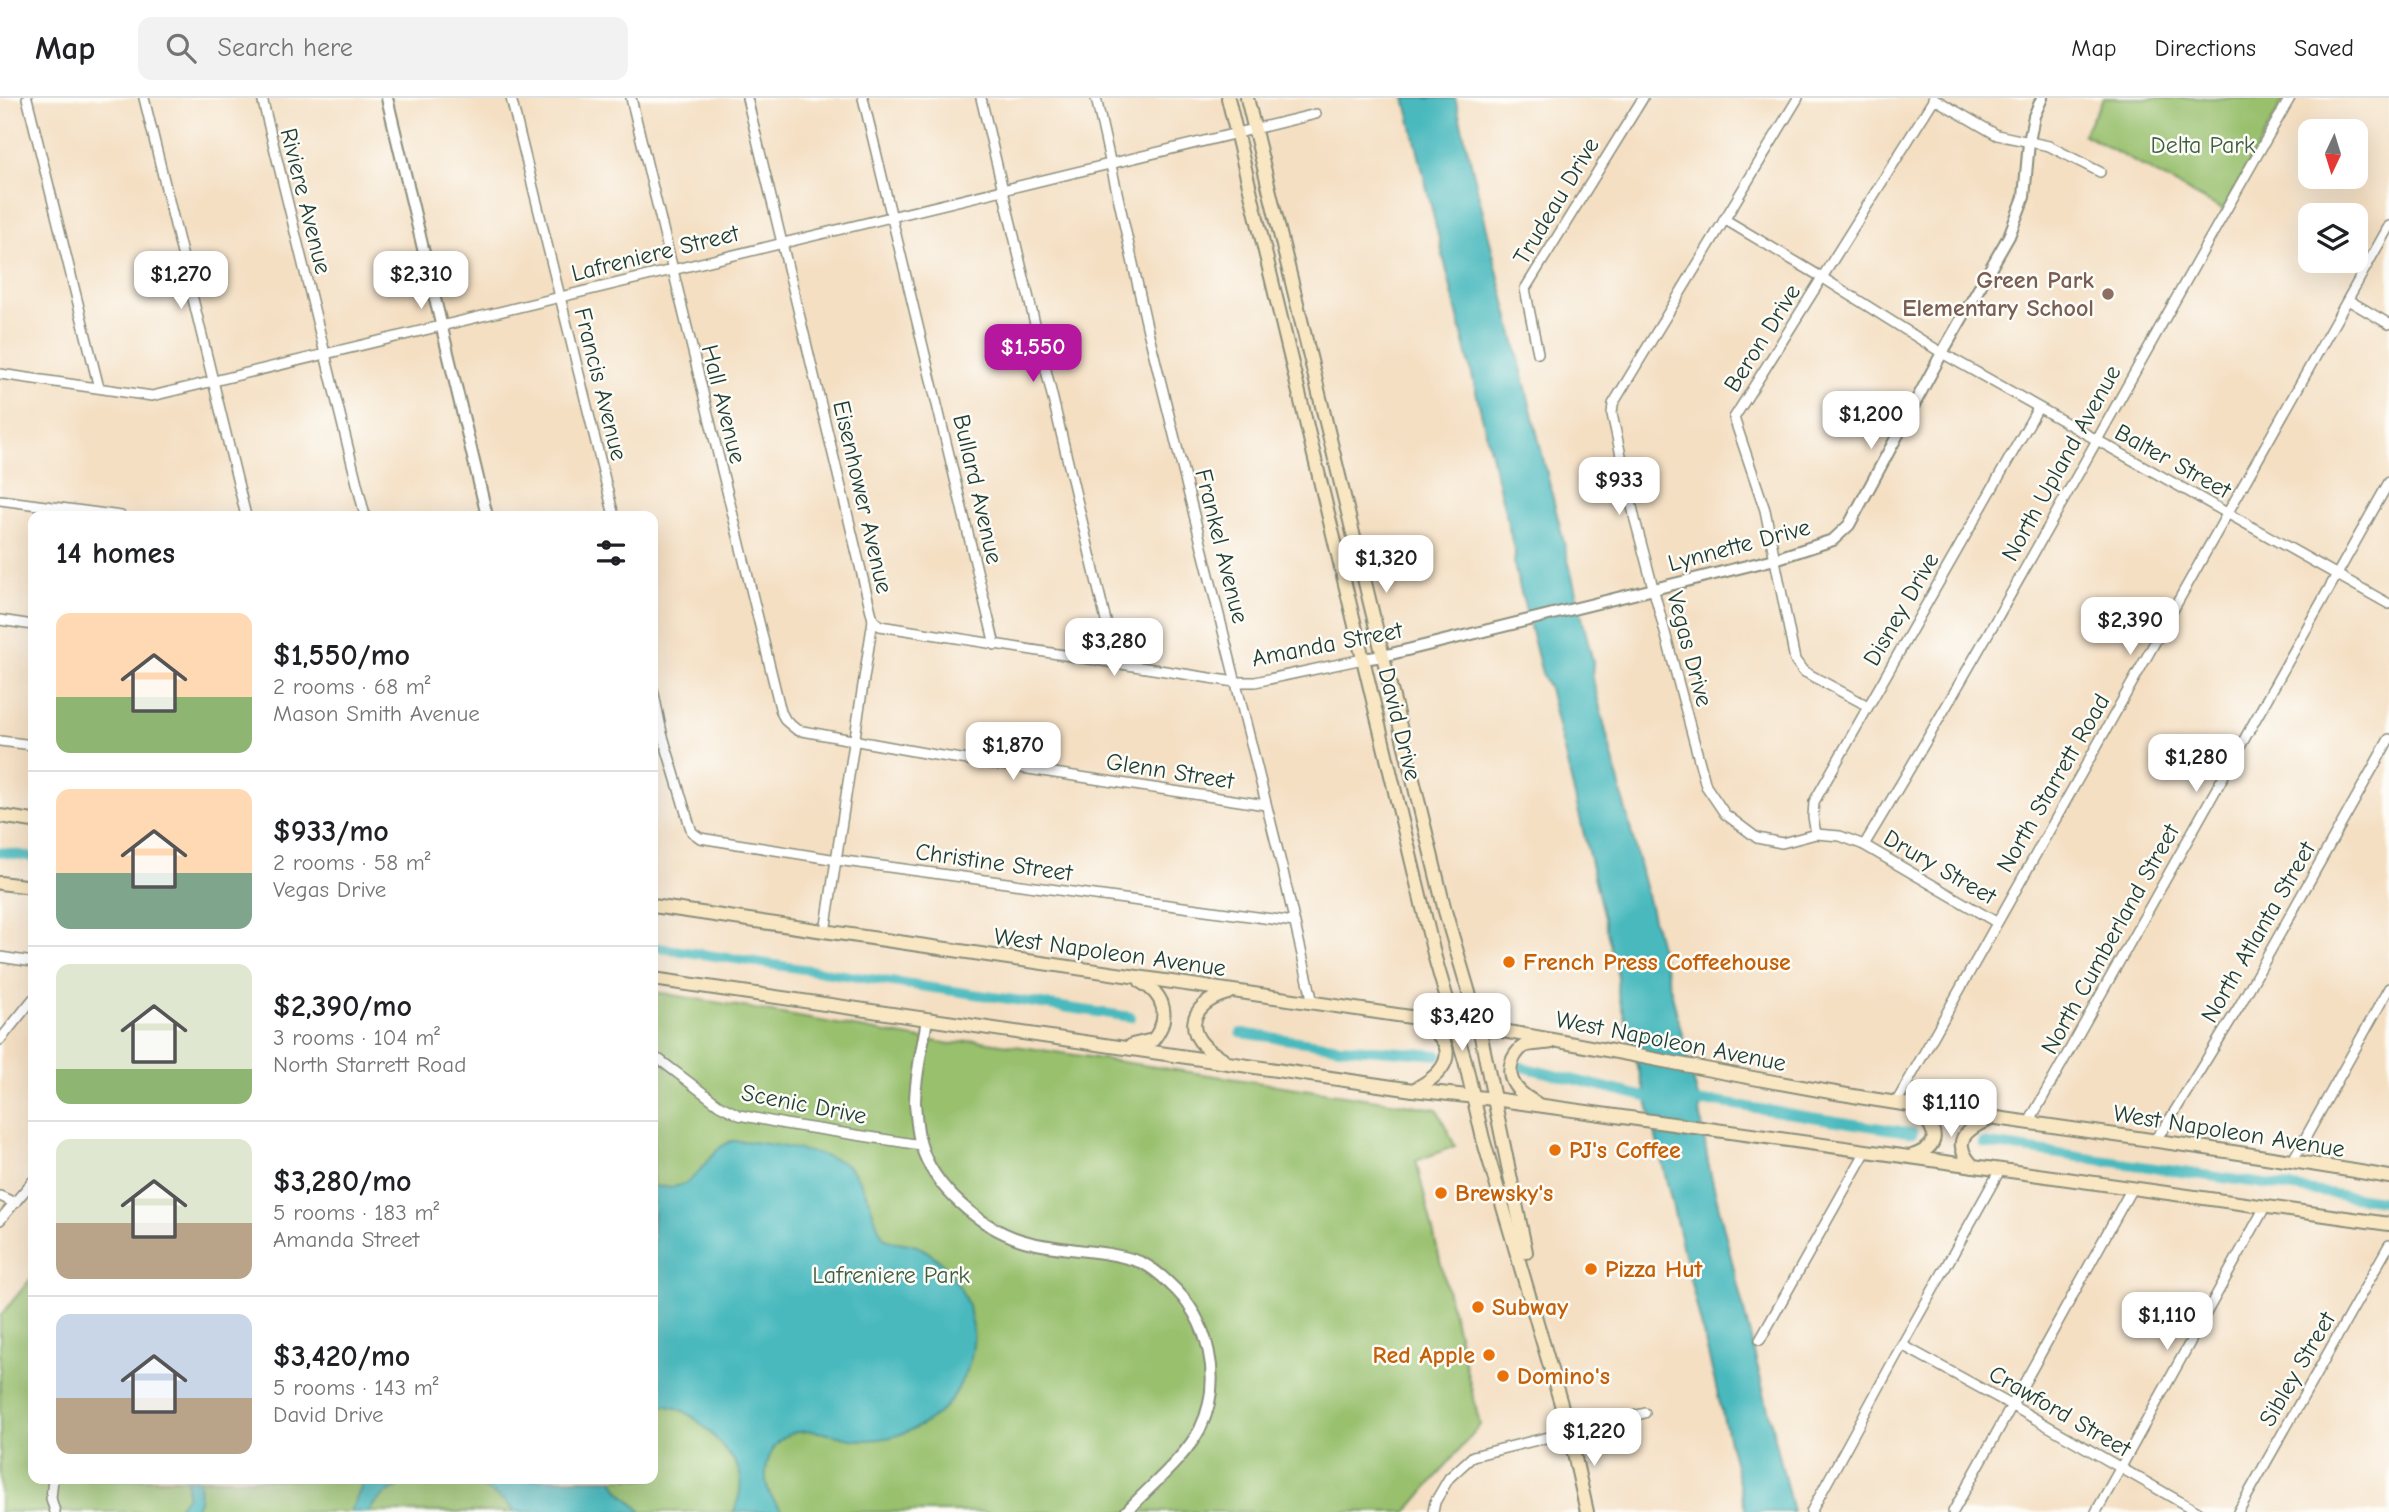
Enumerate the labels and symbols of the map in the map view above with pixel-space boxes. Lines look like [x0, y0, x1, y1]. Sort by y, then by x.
north arrow [2298, 119, 2368, 189]
street label: Riviere Avenue [274, 125, 338, 277]
park label: Delta Park [2151, 131, 2256, 159]
street label: Trudeau Drive [1507, 132, 1605, 270]
street label: Lafreniere Street [568, 218, 743, 287]
pin: $1,270 [124, 252, 238, 311]
pin: $2,310 [364, 252, 478, 311]
place label: Green Park Elementary School [1902, 266, 2094, 322]
street label: Beron Drive [1718, 279, 1806, 397]
marker: Green Park Elementary School [2100, 286, 2116, 302]
street label: Francis Avenue [568, 305, 634, 463]
pin: $1,550 [976, 324, 1090, 384]
street label: Hall Avenue [696, 342, 752, 466]
street label: North Upland Avenue [1995, 360, 2127, 566]
pin: $1,200 [1814, 392, 1928, 451]
street label: Eisenhower Avenue [827, 398, 899, 596]
street label: Bullard Avenue [947, 411, 1009, 567]
street label: Balter Street [2110, 418, 2237, 505]
pin: $933 [1578, 458, 1660, 517]
street label: Frankel Avenue [1189, 466, 1255, 626]
street label: Lynnette Drive [1665, 513, 1813, 577]
pin: $1,320 [1329, 536, 1443, 595]
street label: Disney Drive [1857, 547, 1945, 671]
street label: Vegas Drive [1661, 588, 1719, 710]
pin: $2,390 [2073, 598, 2187, 657]
street label: Amanda Street [1249, 615, 1406, 672]
pin: $3,280 [1057, 618, 1171, 678]
street label: David Drive [1372, 665, 1428, 783]
street label: North Starrett Road [1990, 689, 2116, 877]
pin: $1,870 [956, 722, 1070, 782]
pin: $1,280 [2139, 734, 2253, 794]
street label: Glenn Street [1104, 747, 1237, 795]
street label: North Cumberland Street [2035, 818, 2186, 1059]
street label: Drury Street [1879, 824, 2002, 911]
street label: North Atlanta Street [2195, 836, 2322, 1027]
street label: Christine Street [914, 837, 1075, 887]
street label: West Napoleon Avenue [992, 922, 1228, 982]
place label: French Press Coffeehouse [1523, 948, 1791, 976]
marker: French Press Coffeehouse [1501, 954, 1517, 970]
pin: $3,420 [1405, 993, 1519, 1053]
street label: West Napoleon Avenue [1553, 1005, 1789, 1077]
street label: Scenic Drive [739, 1078, 869, 1130]
pin: $1,110 [1894, 1080, 2008, 1139]
street label: West Napoleon Avenue [2111, 1099, 2347, 1163]
place label: PJ's Coffee [1569, 1136, 1681, 1164]
marker: PJ's Coffee [1547, 1142, 1563, 1158]
place label: Brewsky's [1455, 1179, 1553, 1207]
marker: Brewsky's [1433, 1185, 1449, 1201]
place label: Pizza Hut [1605, 1255, 1704, 1283]
park label: Lafreniere Park [812, 1261, 970, 1289]
marker: Pizza Hut [1583, 1261, 1599, 1277]
pin: $1,110 [2110, 1292, 2224, 1352]
place label: Subway [1492, 1293, 1568, 1321]
marker: Subway [1470, 1299, 1486, 1315]
street label: Sibley Street [2253, 1306, 2342, 1431]
place label: Red Apple [1372, 1341, 1475, 1369]
marker: Red Apple [1481, 1347, 1497, 1363]
street label: Crawford Street [1984, 1359, 2137, 1463]
place label: Domino's [1517, 1362, 1610, 1390]
marker: Domino's [1495, 1368, 1511, 1384]
pin: $1,220 [1537, 1408, 1651, 1468]

